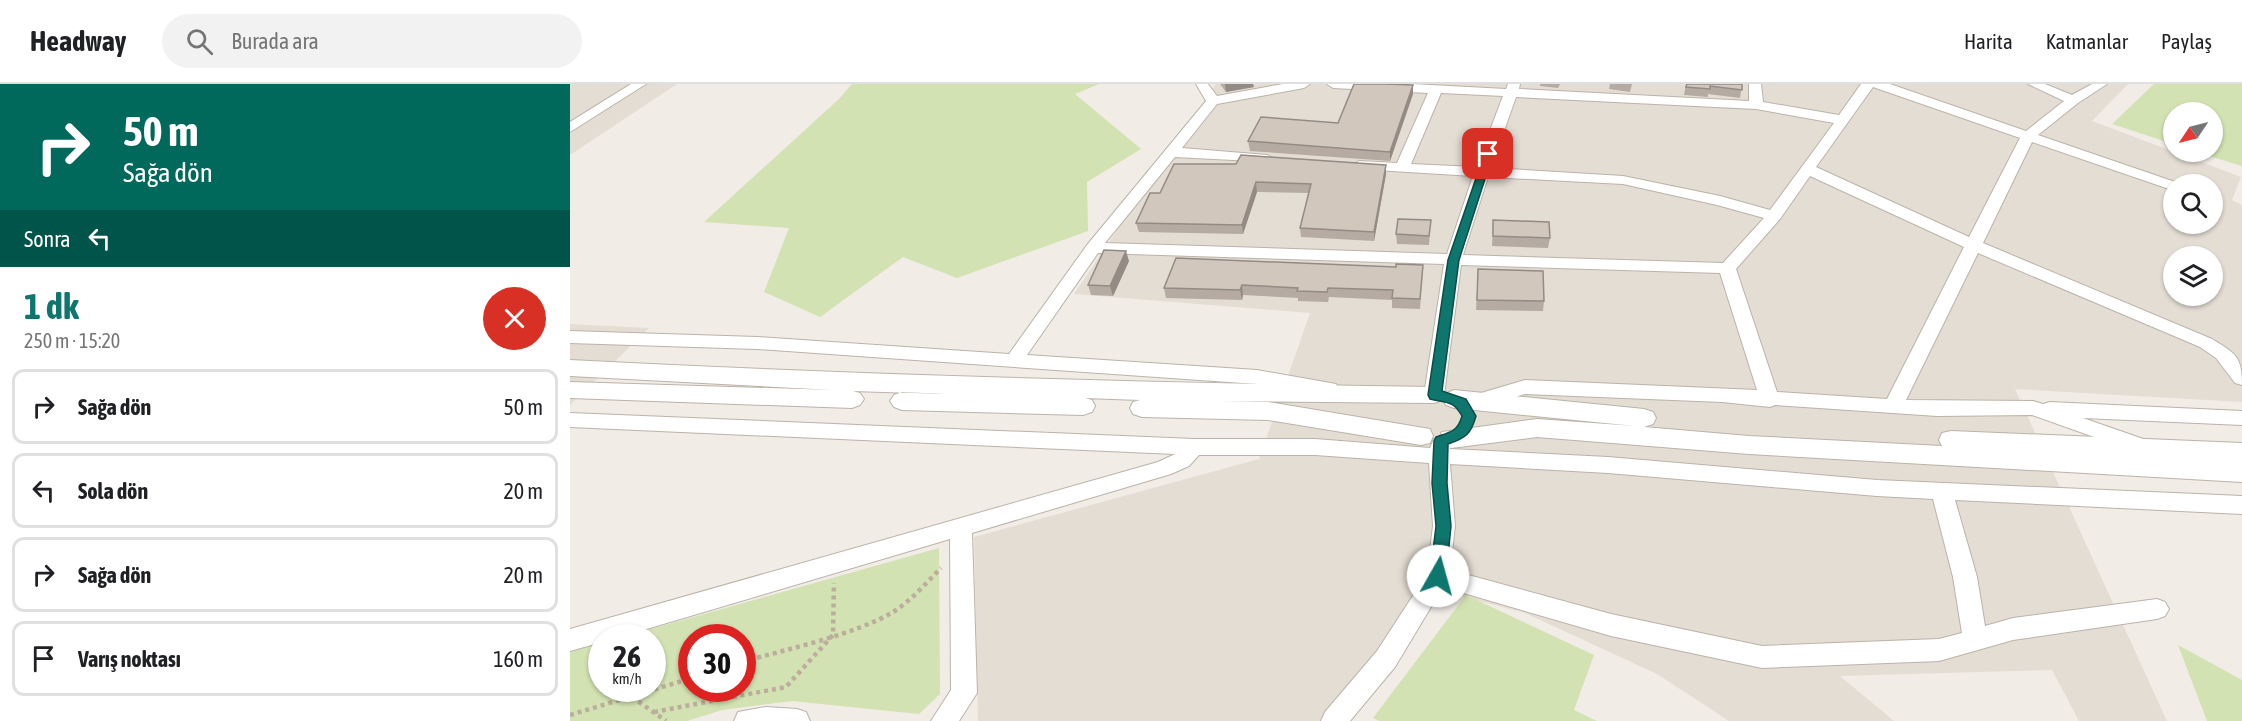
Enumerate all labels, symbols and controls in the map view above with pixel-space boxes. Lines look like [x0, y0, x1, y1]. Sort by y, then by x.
search box [162, 14, 582, 68]
text: Headway [30, 25, 126, 57]
icon: search [183, 25, 216, 58]
text: Burada ara [231, 28, 319, 54]
text: Harita [1964, 29, 2013, 53]
text: Katmanlar [2046, 29, 2128, 53]
text: Paylaş [2161, 29, 2212, 53]
north arrow [2163, 102, 2223, 162]
map controls [2163, 102, 2223, 306]
text: 50 m [123, 107, 198, 155]
icon: right [24, 108, 102, 186]
pin [1462, 128, 1513, 179]
icon: arrive [1471, 137, 1504, 170]
text: Sağa dön [123, 157, 213, 188]
button: search [2163, 174, 2223, 234]
icon: left [83, 222, 116, 255]
text: Sonra [24, 226, 71, 252]
button: layers [2163, 246, 2223, 306]
text: 1 dk [24, 285, 79, 327]
button: close [483, 287, 546, 350]
text: 250 m · 15:20 [24, 329, 120, 352]
icon: right [27, 390, 60, 423]
text: Sağa dön [78, 394, 151, 420]
text: 50 m [503, 394, 543, 420]
icon: left [27, 474, 60, 507]
text: Sola dön [78, 478, 148, 504]
text: 20 m [503, 478, 543, 504]
position arrow [1406, 544, 1470, 608]
icon: right [27, 558, 60, 591]
text: Sağa dön [78, 562, 151, 588]
text: 20 m [503, 562, 543, 588]
speed limit sign: 30 [678, 624, 756, 702]
text: 26 [613, 639, 641, 673]
icon: arrive [27, 642, 60, 675]
text: Varış noktası [78, 646, 181, 672]
text: 160 m [493, 646, 543, 672]
text: km/h [612, 670, 642, 687]

